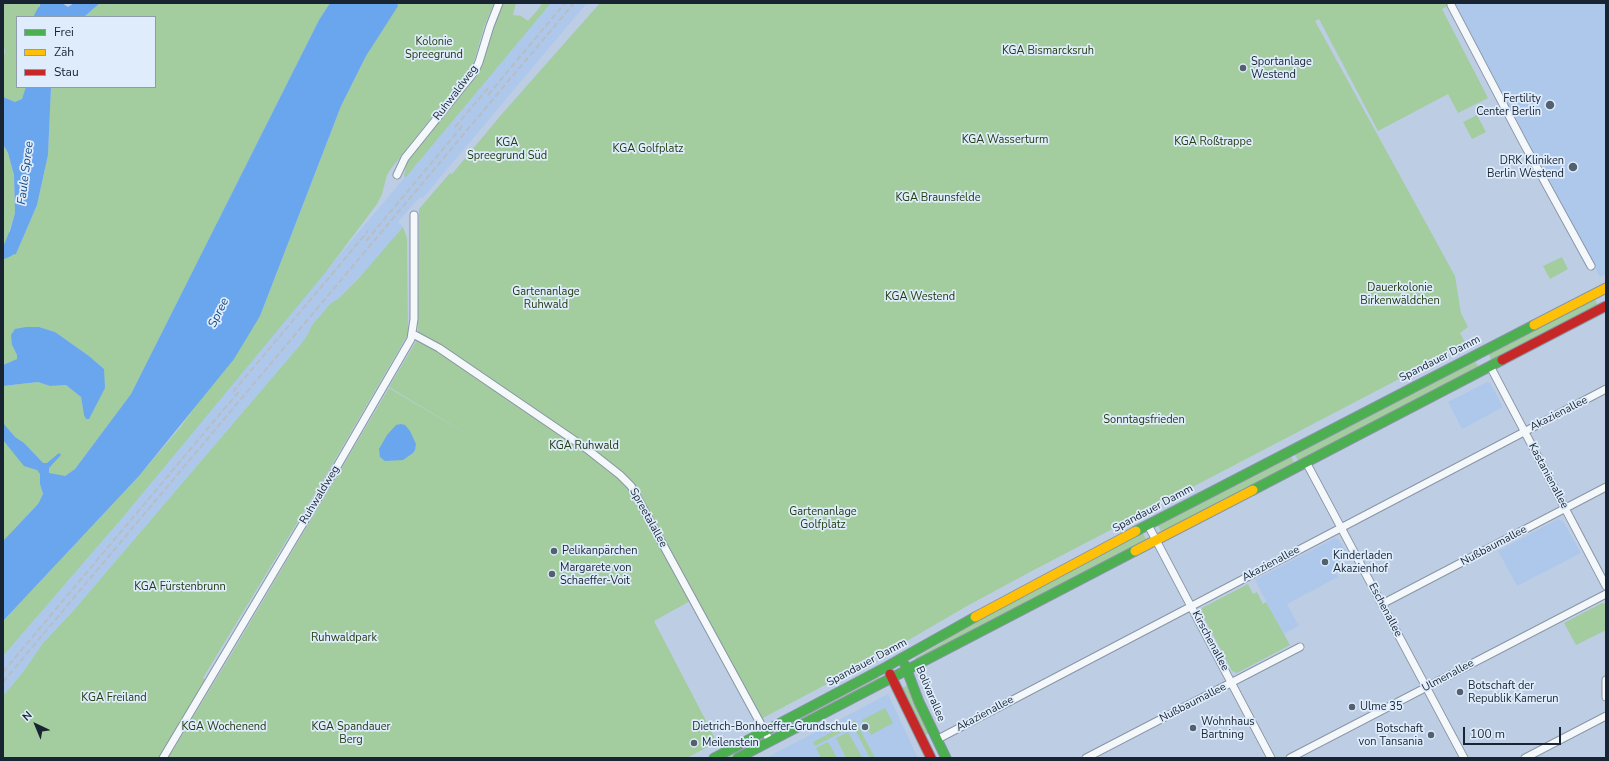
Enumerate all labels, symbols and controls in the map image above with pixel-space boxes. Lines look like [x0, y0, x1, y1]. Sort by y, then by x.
legend [16, 16, 156, 88]
text: Frei [54, 24, 74, 40]
park label: Kolonie Spreegrund [405, 35, 463, 61]
text: Zäh [54, 44, 74, 60]
park label: KGA Bismarcksruh [1002, 44, 1094, 58]
place label: Sportanlage Westend [1251, 55, 1312, 81]
street label: Ruhwaldweg [431, 63, 481, 123]
marker: Sportanlage Westend [1238, 63, 1248, 73]
text: Stau [54, 64, 79, 80]
place label: Fertility Center Berlin [1476, 92, 1541, 118]
marker: Fertility Center Berlin [1544, 99, 1556, 111]
park label: KGA Wasserturm [962, 133, 1048, 147]
park label: KGA Roßtrappe [1174, 135, 1252, 149]
park label: KGA Spreegrund Süd [467, 136, 547, 162]
water label: Faule Spree [15, 140, 37, 206]
park label: KGA Golfplatz [613, 142, 683, 156]
place label: DRK Kliniken Berlin Westend [1487, 154, 1564, 180]
marker: DRK Kliniken Berlin Westend [1567, 161, 1579, 173]
park label: KGA Braunsfelde [895, 191, 981, 205]
park label: Dauerkolonie Birkenwäldchen [1360, 281, 1440, 307]
park label: Gartenanlage Ruhwald [512, 285, 580, 311]
park label: KGA Westend [885, 290, 955, 304]
water label: Spree [206, 296, 232, 330]
street label: Spandauer Damm [1397, 333, 1483, 385]
street label: Akazienallee [1528, 394, 1590, 434]
park label: Sonntagsfrieden [1103, 413, 1185, 427]
park label: KGA Ruhwald [549, 439, 619, 453]
street label: Kastanienallee [1525, 441, 1571, 511]
street label: Ruhwaldweg [297, 463, 343, 527]
street label: Spandauer Damm [1111, 482, 1195, 536]
street label: Spreetalallee [626, 486, 670, 550]
park label: Gartenanlage Golfplatz [789, 505, 857, 531]
street label: Nußbaumallee [1459, 523, 1529, 569]
street label: Akazienallee [1240, 543, 1302, 585]
place label: Pelikanpärchen [562, 544, 637, 558]
marker: Pelikanpärchen [549, 546, 559, 556]
place label: Kinderladen Akazienhof [1333, 549, 1392, 575]
marker: Kinderladen Akazienhof [1320, 557, 1330, 567]
place label: Margarete von Schaeffer-Voit [560, 561, 632, 587]
marker: Margarete von Schaeffer-Voit [547, 569, 557, 579]
park label: KGA Fürstenbrunn [134, 580, 226, 594]
street label: Eschenallee [1365, 581, 1405, 639]
street label: Kirschenallee [1189, 609, 1231, 673]
park label: Ruhwaldpark [311, 631, 377, 645]
street label: Spandauer Damm [825, 636, 909, 690]
street label: Ulmenallee [1420, 657, 1476, 695]
street label: Bolivarallee [912, 664, 948, 724]
place label: Botschaft der Republik Kamerun [1468, 679, 1559, 705]
street label: Nußbaumallee [1158, 681, 1228, 725]
marker: Botschaft der Republik Kamerun [1455, 687, 1465, 697]
park label: KGA Freiland [81, 691, 147, 705]
street label: Akazienallee [954, 693, 1016, 735]
place label: Ulme 35 [1360, 700, 1403, 714]
marker: Ulme 35 [1347, 702, 1357, 712]
north arrow [16, 705, 56, 745]
text: N [19, 708, 35, 724]
place label: Wohnhaus Bartning [1201, 715, 1255, 741]
scale bar [1465, 719, 1563, 745]
park label: KGA Wochenend [182, 720, 266, 734]
park label: KGA Spandauer Berg [312, 720, 390, 746]
place label: Dietrich-Bonhoeffer-Grundschule [692, 720, 857, 734]
marker: Dietrich-Bonhoeffer-Grundschule [860, 722, 870, 732]
place label: Botschaft von Tansania [1359, 722, 1423, 748]
marker: Wohnhaus Bartning [1188, 723, 1198, 733]
text: 100 m [1470, 726, 1505, 742]
marker: Botschaft von Tansania [1426, 730, 1436, 740]
place label: Meilenstein [702, 736, 759, 750]
marker: Meilenstein [689, 738, 699, 748]

